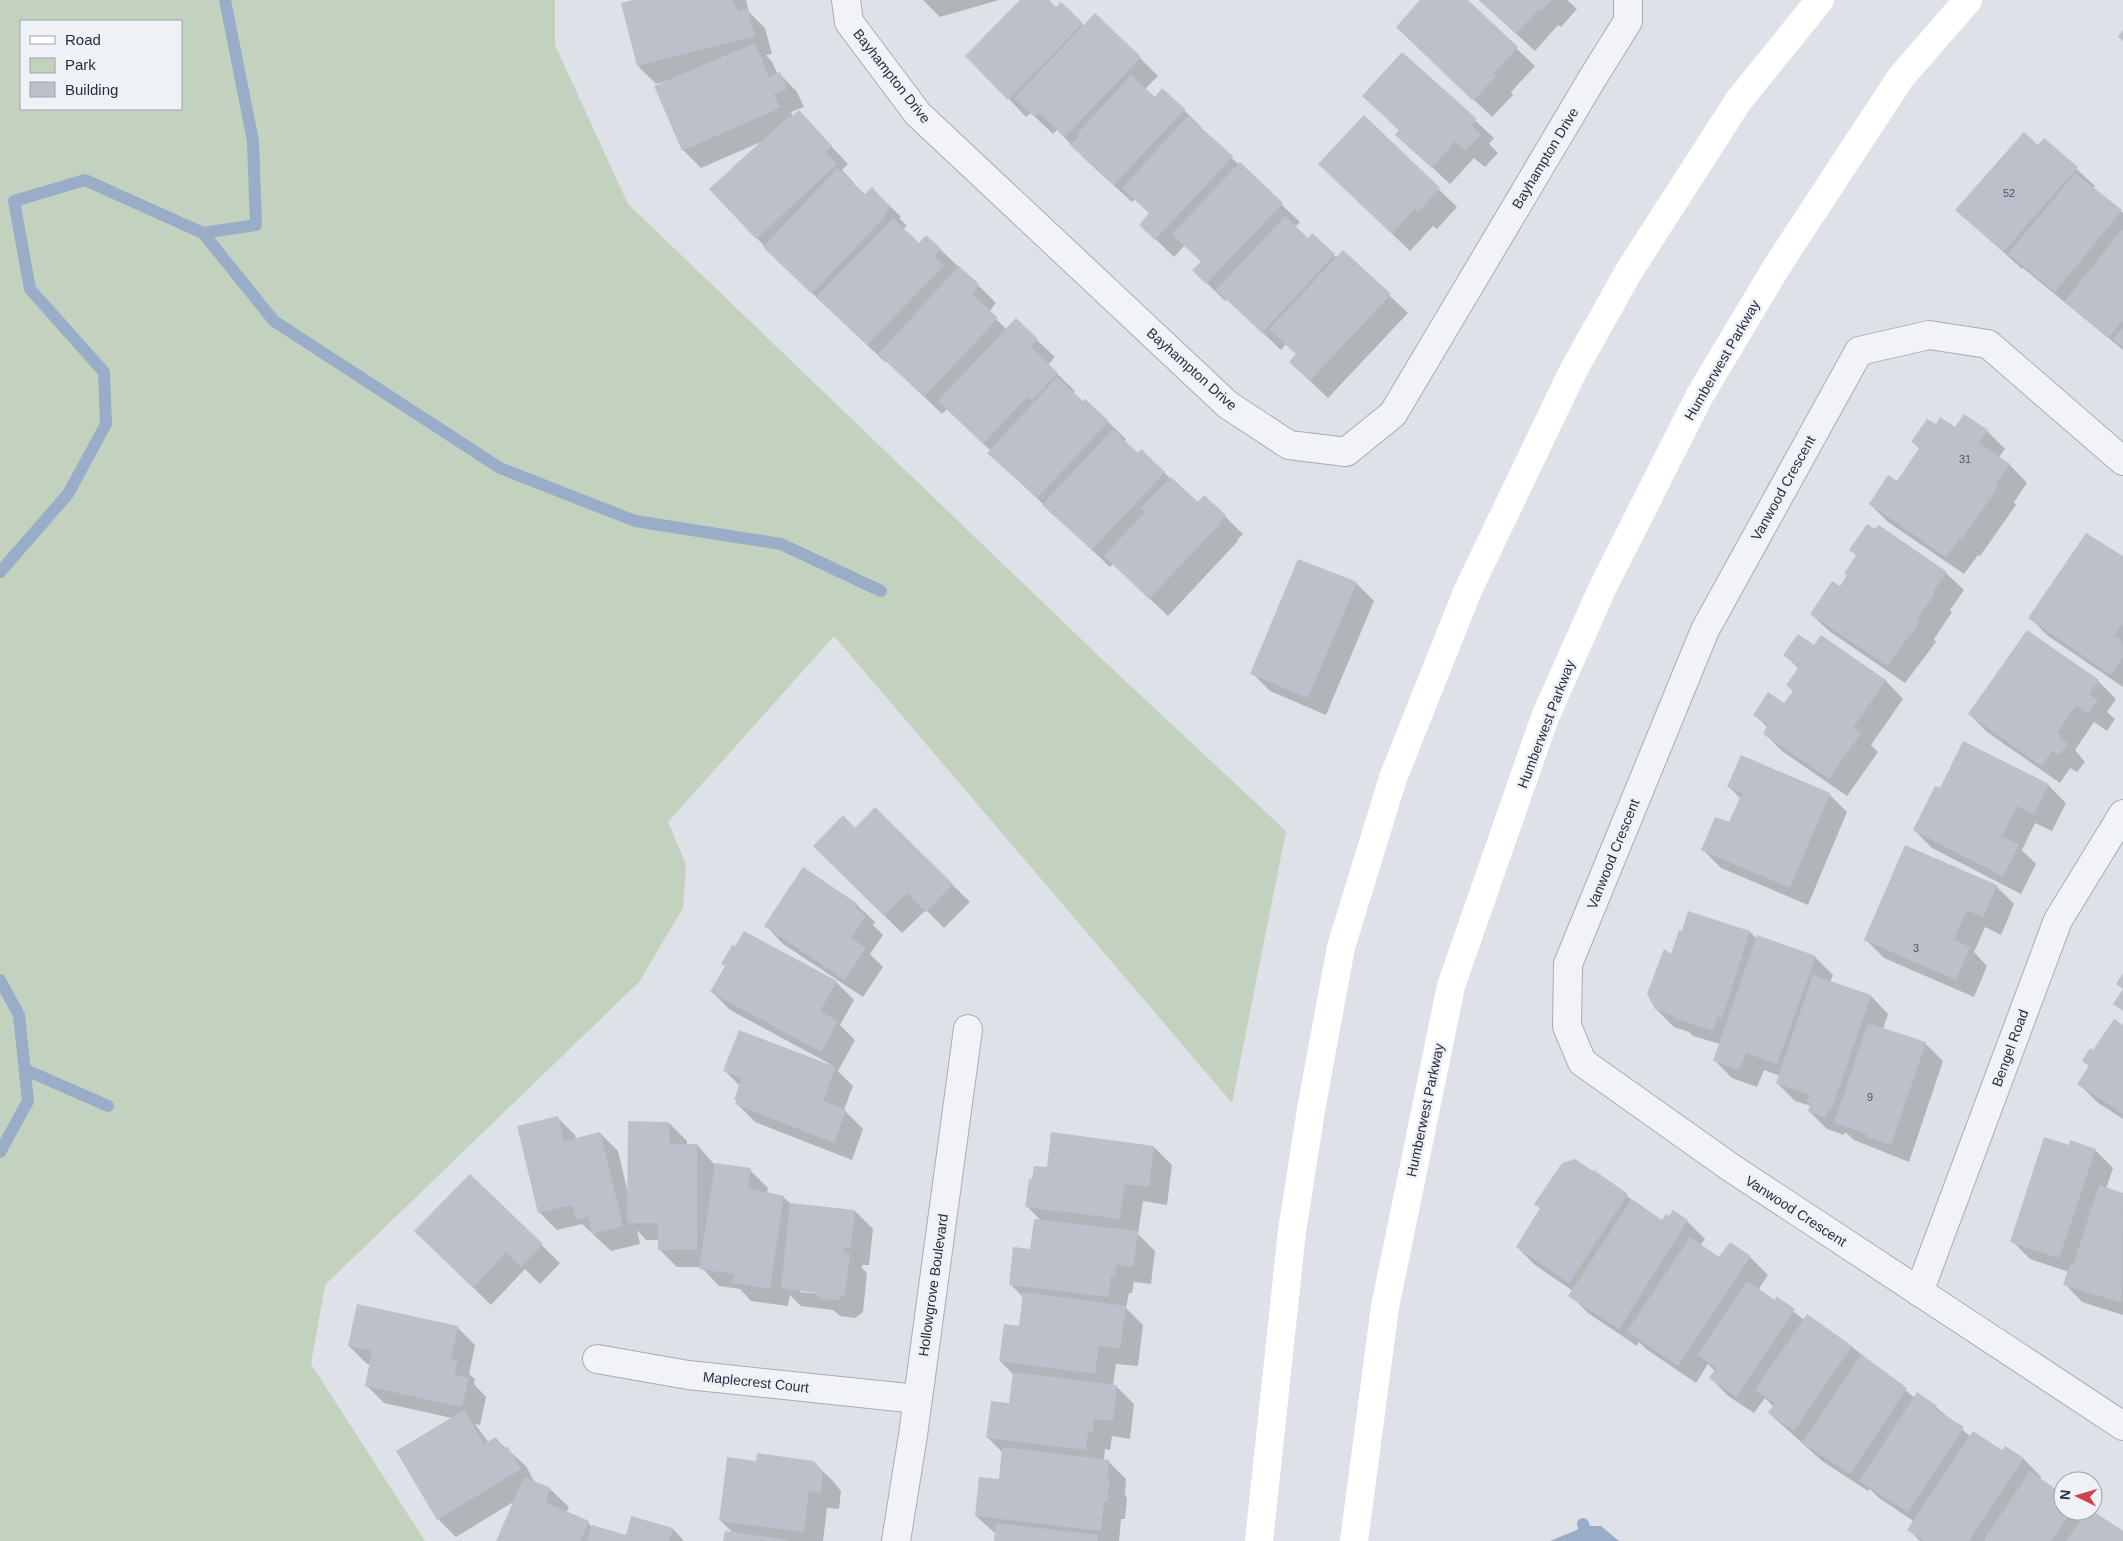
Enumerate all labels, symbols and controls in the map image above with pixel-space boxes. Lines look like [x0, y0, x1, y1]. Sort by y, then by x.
legend [20, 20, 182, 110]
street label: Bayhampton Drive [850, 26, 934, 126]
text: Road [65, 31, 101, 48]
text: Park [65, 56, 96, 73]
text: Building [65, 81, 118, 98]
street label: Bayhampton Drive [1508, 104, 1582, 211]
house number: 52 [2003, 187, 2015, 199]
street label: Humberwest Parkway [1681, 297, 1763, 423]
street label: Bayhampton Drive [1144, 325, 1240, 414]
street label: Vanwood Crescent [1748, 433, 1818, 543]
house number: 31 [1959, 453, 1971, 465]
street label: Humberwest Parkway [1514, 658, 1578, 790]
street label: Vanwood Crescent [1584, 797, 1642, 911]
house number: 3 [1913, 942, 1919, 954]
street label: Bengel Road [1989, 1007, 2031, 1089]
street label: Humberwest Parkway [1403, 1042, 1447, 1178]
house number: 9 [1867, 1091, 1873, 1103]
street label: Vanwood Crescent [1742, 1172, 1850, 1250]
street label: Hollowgrove Boulevard [915, 1213, 951, 1357]
street label: Maplecrest Court [702, 1368, 810, 1396]
north arrow [2053, 1471, 2103, 1521]
text: N [2057, 1489, 2073, 1501]

